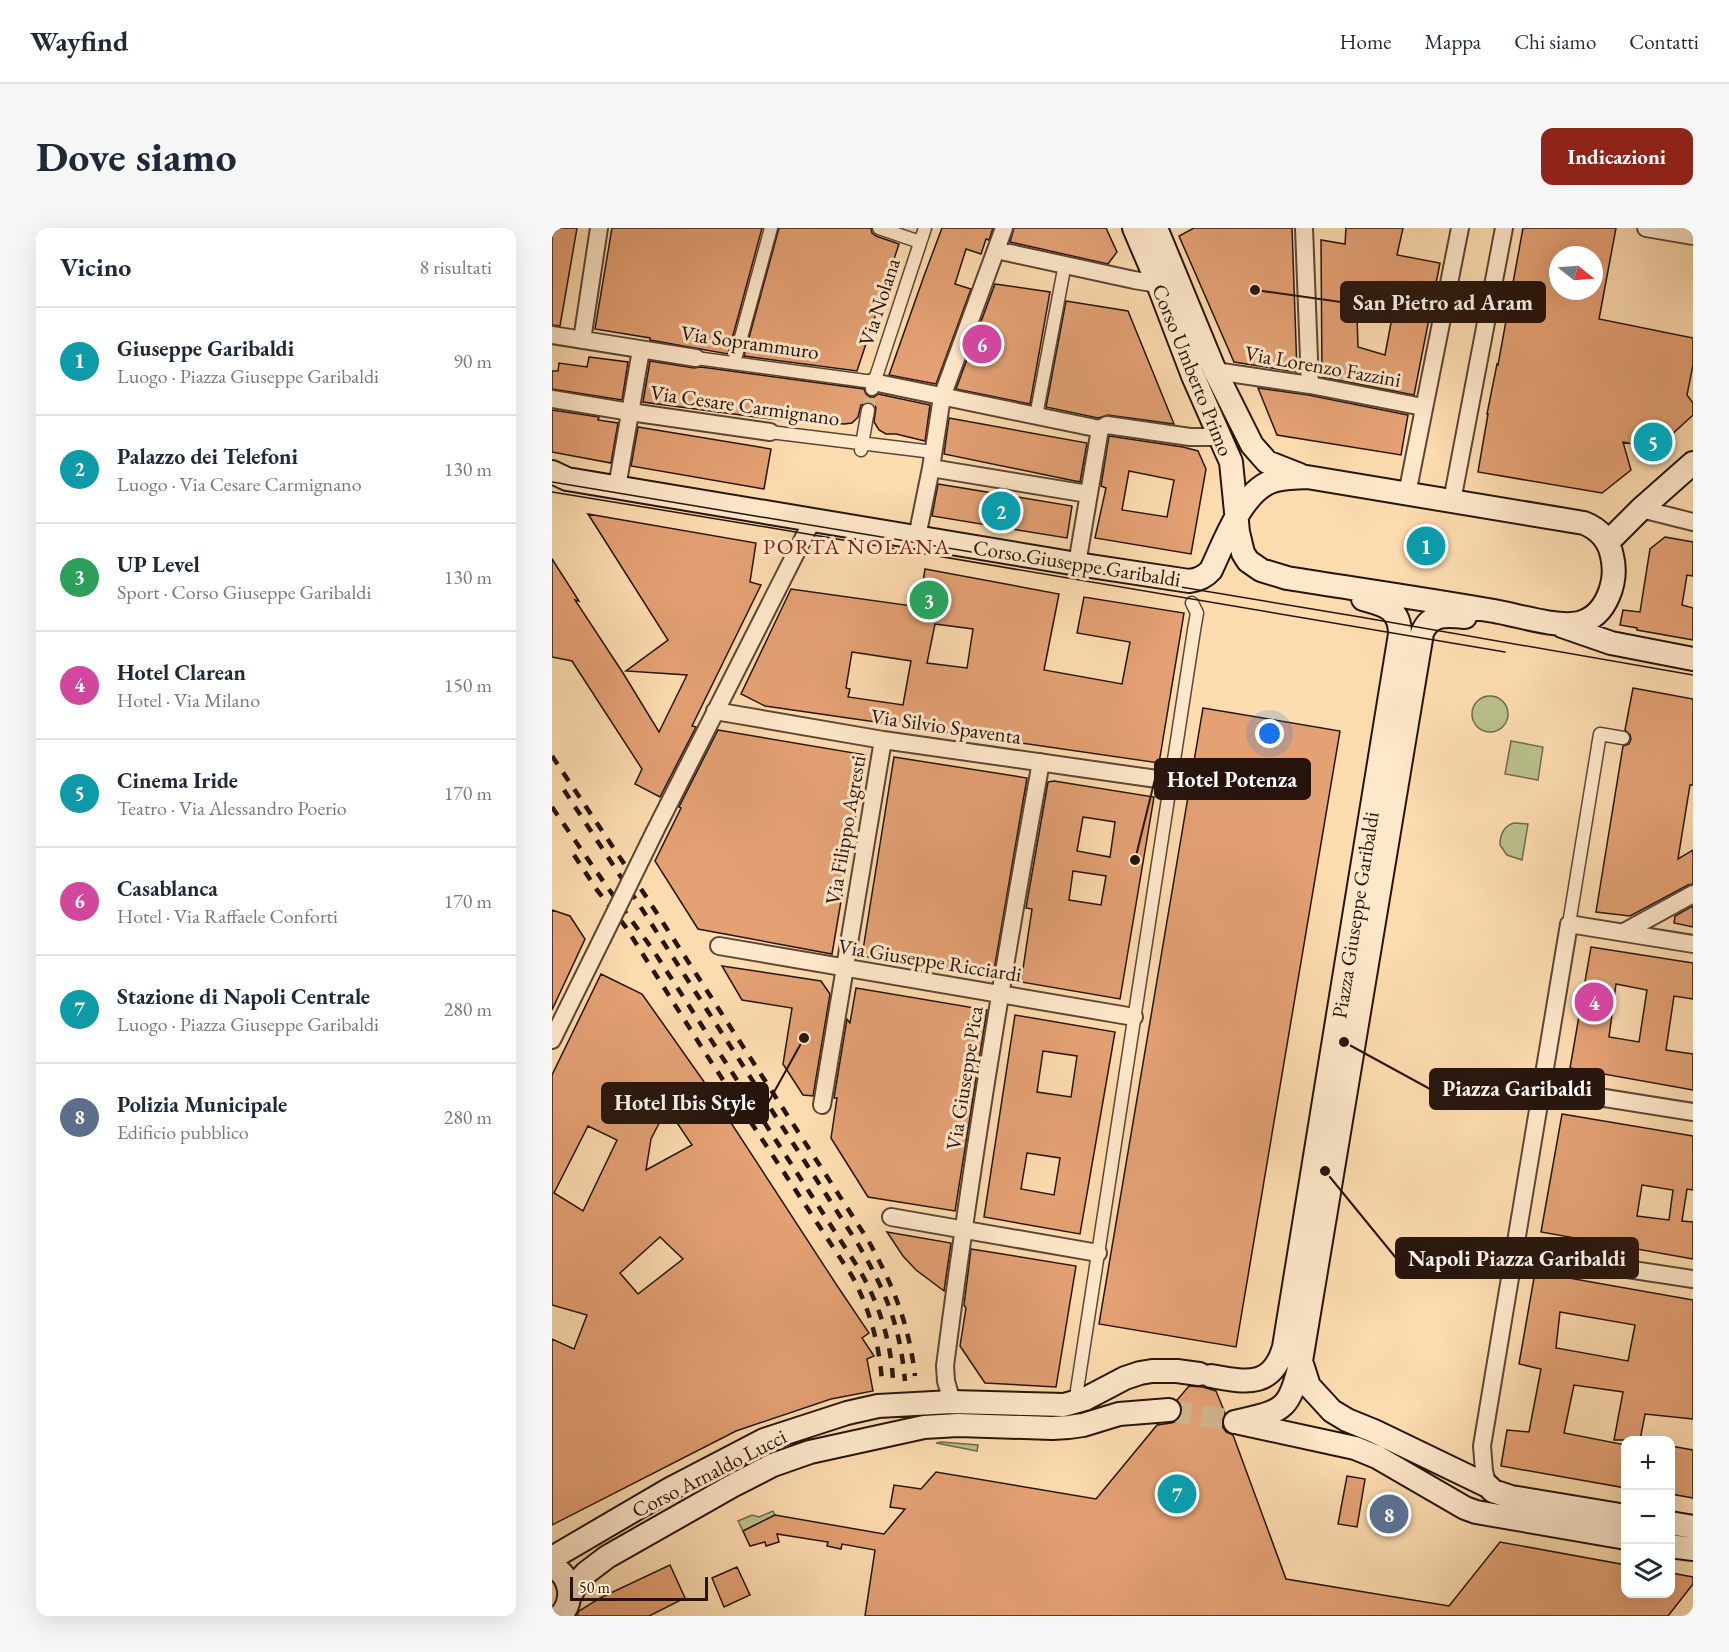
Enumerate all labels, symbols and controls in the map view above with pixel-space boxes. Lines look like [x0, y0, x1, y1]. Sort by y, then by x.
text: Wayfind [30, 23, 128, 59]
text: Home [1340, 28, 1392, 55]
text: Mappa [1425, 28, 1481, 55]
text: Chi siamo [1514, 28, 1596, 55]
text: Contatti [1629, 28, 1699, 55]
button: Indicazioni [1541, 128, 1693, 185]
text: Dove siamo [36, 129, 237, 184]
north arrow [1549, 246, 1603, 300]
text: Vicino [60, 250, 131, 284]
text: 8 risultati [420, 254, 492, 280]
street label: Via Nolana [852, 254, 906, 349]
street label: Corso Umberto Primo [1146, 280, 1240, 460]
callout: San Pietro ad Aram [1341, 282, 1545, 322]
text: San Pietro ad Aram [1353, 288, 1533, 317]
street label: Via Soprammuro [679, 319, 821, 365]
pin: 6 [962, 322, 1002, 366]
text: Giuseppe Garibaldi [117, 334, 294, 363]
street label: Via Lorenzo Fazzini [1243, 339, 1403, 393]
text: 1 [74, 348, 85, 374]
text: 90 m [453, 348, 492, 374]
text: Luogo · Piazza Giuseppe Garibaldi [117, 363, 379, 389]
street label: Via Cesare Carmignano [649, 378, 841, 432]
pin: 5 [1634, 420, 1672, 464]
text: Palazzo dei Telefoni [117, 442, 298, 471]
text: 2 [74, 456, 85, 482]
text: 130 m [444, 456, 492, 482]
text: Luogo · Via Cesare Carmignano [117, 471, 362, 497]
pin: 2 [982, 488, 1020, 534]
pin: 1 [1406, 524, 1446, 568]
district label: PORTA NOLANA [763, 532, 951, 561]
street label: Corso Giuseppe Garibaldi [971, 533, 1183, 593]
text: UP Level [117, 550, 200, 579]
text: 3 [74, 564, 85, 590]
text: 130 m [444, 564, 492, 590]
pin: 3 [910, 578, 949, 622]
text: Sport · Corso Giuseppe Garibaldi [117, 579, 371, 605]
text: Hotel Clarean [117, 658, 246, 687]
text: 4 [74, 672, 85, 698]
text: 150 m [444, 672, 492, 698]
text: Hotel · Via Milano [117, 687, 260, 713]
street label: Via Silvio Spaventa [869, 702, 1023, 750]
your location [1255, 719, 1284, 748]
street label: Via Filippo Agresti [819, 753, 871, 907]
callout: Hotel Potenza [1155, 759, 1310, 799]
text: Hotel Potenza [1167, 765, 1297, 794]
text: Cinema Iride [117, 766, 238, 795]
text: 5 [74, 780, 85, 806]
text: 170 m [444, 780, 492, 806]
text: Teatro · Via Alessandro Poerio [117, 795, 347, 821]
street label: Piazza Giuseppe Garibaldi [1325, 810, 1385, 1020]
text: Casablanca [117, 874, 218, 903]
text: 6 [74, 888, 85, 914]
text: 170 m [444, 888, 492, 914]
text: Hotel · Via Raffaele Conforti [117, 903, 338, 929]
street label: Via Giuseppe Ricciardi [836, 932, 1024, 988]
pin: 4 [1574, 980, 1614, 1024]
text: Stazione di Napoli Centrale [117, 982, 370, 1011]
text: 7 [74, 996, 85, 1022]
text: 280 m [444, 996, 492, 1022]
street label: Via Giuseppe Pica [939, 1003, 989, 1152]
text: Luogo · Piazza Giuseppe Garibaldi [117, 1011, 379, 1037]
callout: Piazza Garibaldi [1430, 1069, 1604, 1109]
text: Piazza Garibaldi [1442, 1074, 1593, 1103]
callout: Hotel Ibis Style [602, 1083, 768, 1123]
text: Hotel Ibis Style [614, 1088, 756, 1117]
text: Polizia Municipale [117, 1090, 287, 1119]
text: 8 [74, 1104, 85, 1130]
text: 280 m [444, 1104, 492, 1130]
text: Edificio pubblico [117, 1119, 249, 1145]
callout: Napoli Piazza Garibaldi [1396, 1238, 1638, 1278]
text: Napoli Piazza Garibaldi [1408, 1244, 1627, 1273]
street label: Corso Arnaldo Lucci [627, 1422, 791, 1524]
map controls [1621, 1436, 1675, 1598]
button: + [1621, 1436, 1675, 1490]
pin: 7 [1158, 1472, 1196, 1516]
button: − [1621, 1490, 1675, 1544]
pin: 8 [1370, 1492, 1408, 1536]
button: layers [1621, 1544, 1675, 1598]
scale bar [570, 1574, 708, 1602]
text: 50 m [579, 1577, 610, 1598]

